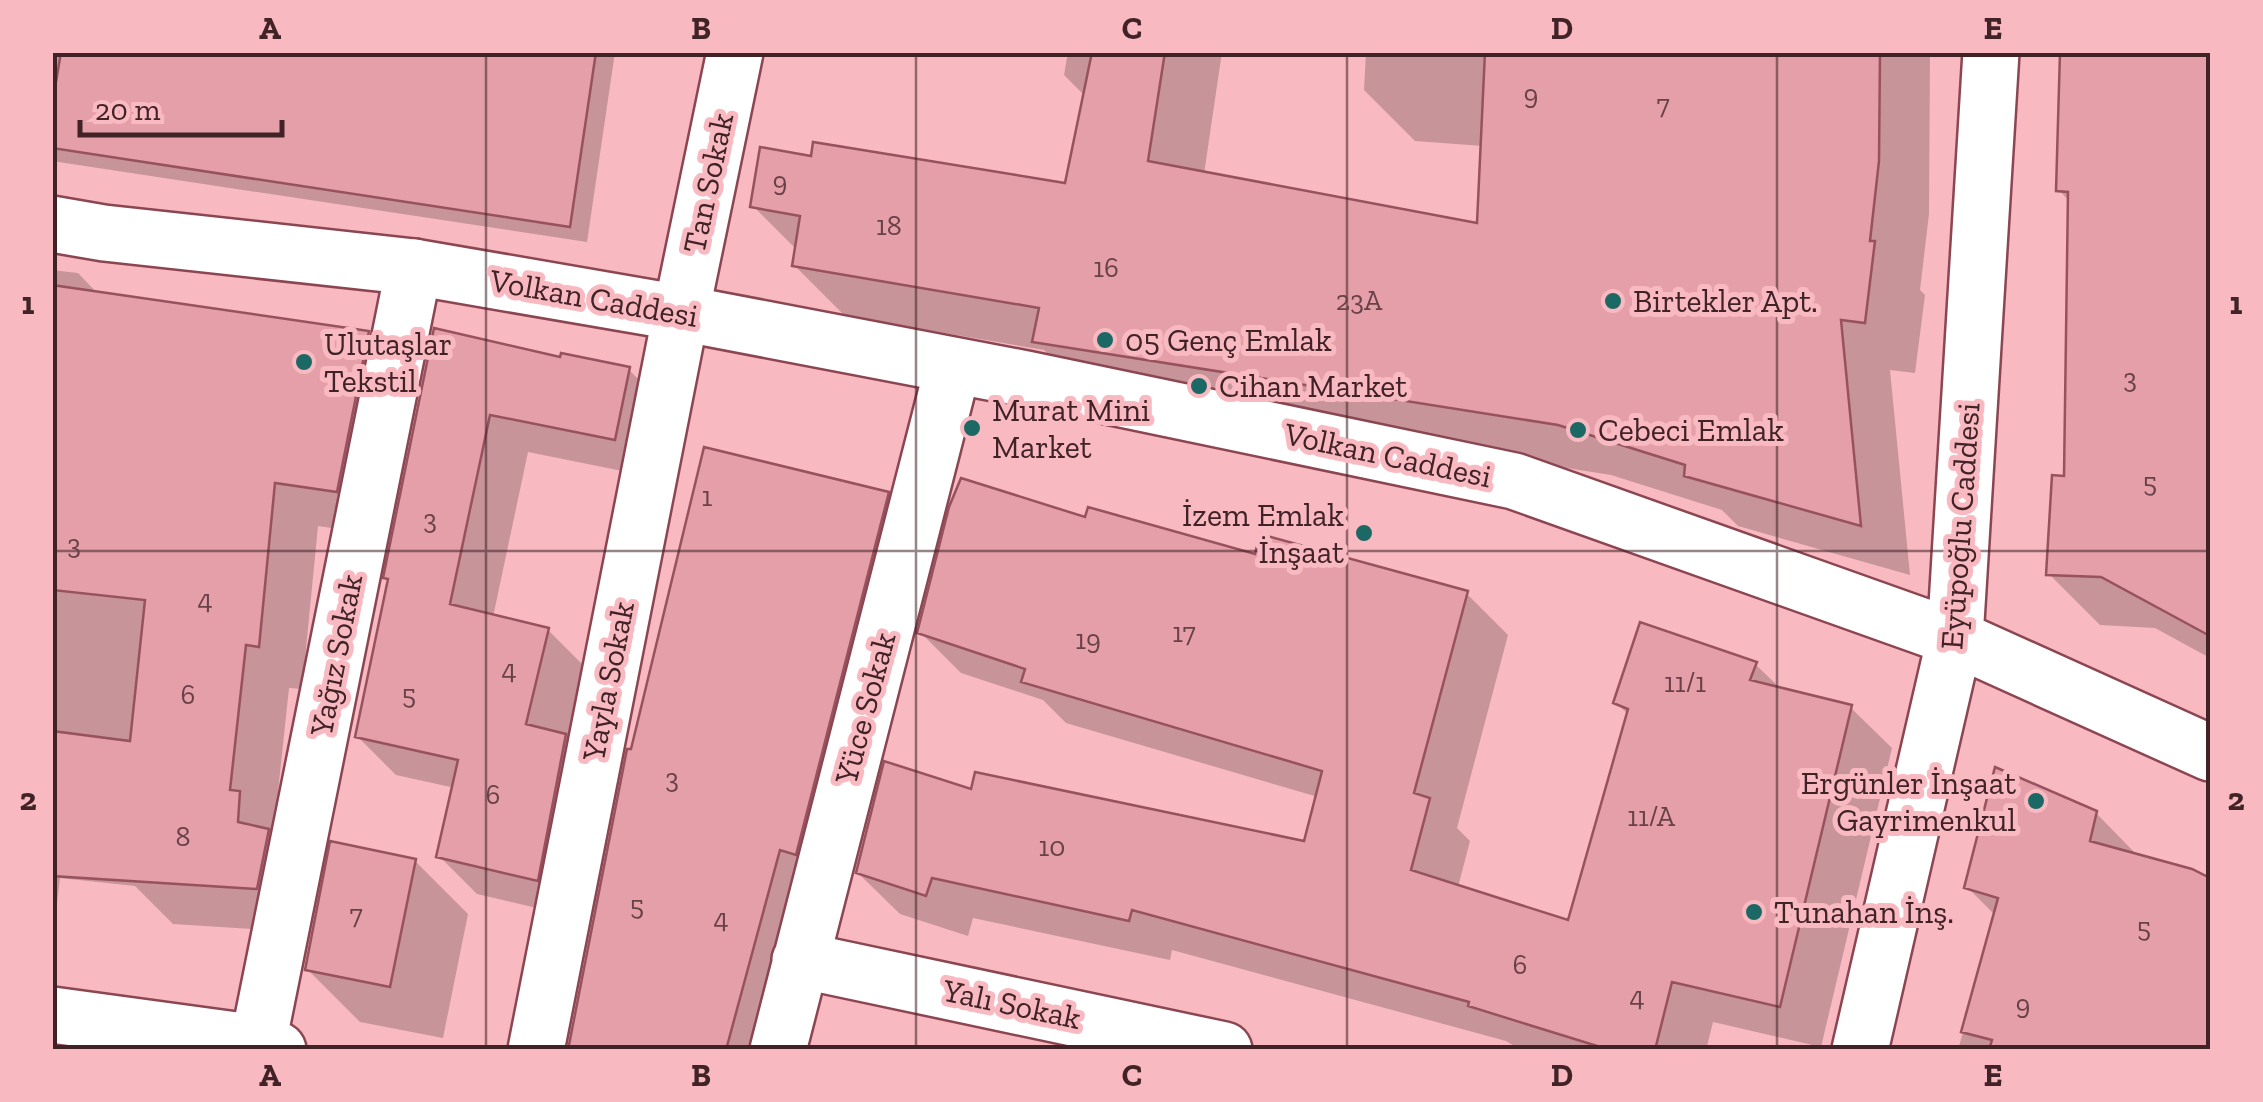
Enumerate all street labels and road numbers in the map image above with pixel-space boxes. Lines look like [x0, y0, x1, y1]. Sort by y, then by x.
street label: Tan Sokak [675, 109, 741, 256]
street label: Volkan Caddesi [486, 261, 701, 335]
street label: Eyüpoğlu Caddesi [1932, 401, 1988, 651]
street label: Volkan Caddesi [1280, 414, 1495, 495]
street label: Yağız Sokak [302, 571, 370, 740]
street label: Yayla Sokak [574, 598, 642, 765]
street label: Yüce Sokak [826, 628, 904, 789]
street label: Yalı Sokak [939, 971, 1085, 1037]

